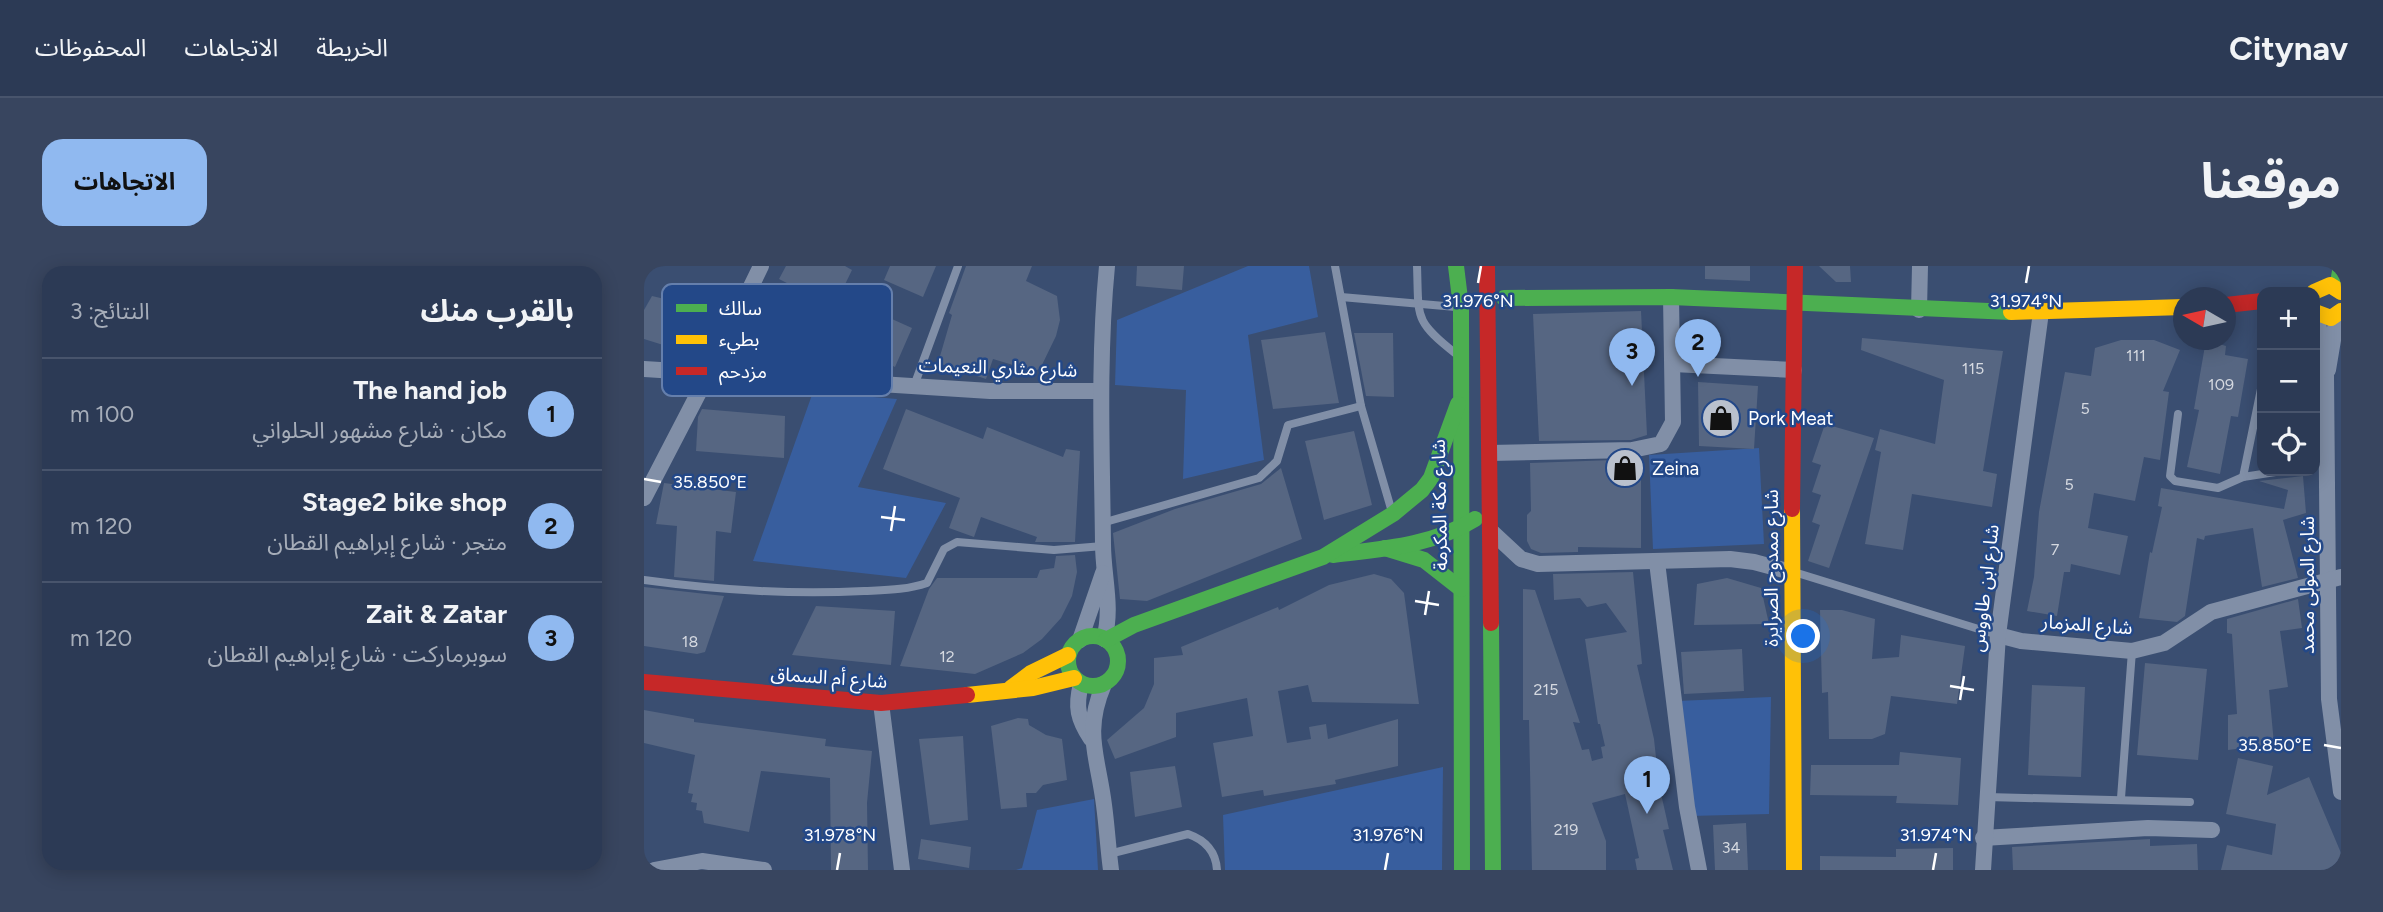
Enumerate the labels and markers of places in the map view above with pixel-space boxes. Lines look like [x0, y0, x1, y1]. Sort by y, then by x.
pin: 2 [1675, 319, 1721, 377]
pin: 3 [1609, 328, 1655, 386]
shop icon: Pork Meat [1700, 397, 1742, 439]
place label: Pork Meat [1748, 407, 1833, 430]
shop icon: Zeina [1604, 447, 1646, 489]
place label: Zeina [1652, 457, 1699, 480]
pin: 1 [1624, 756, 1670, 814]

